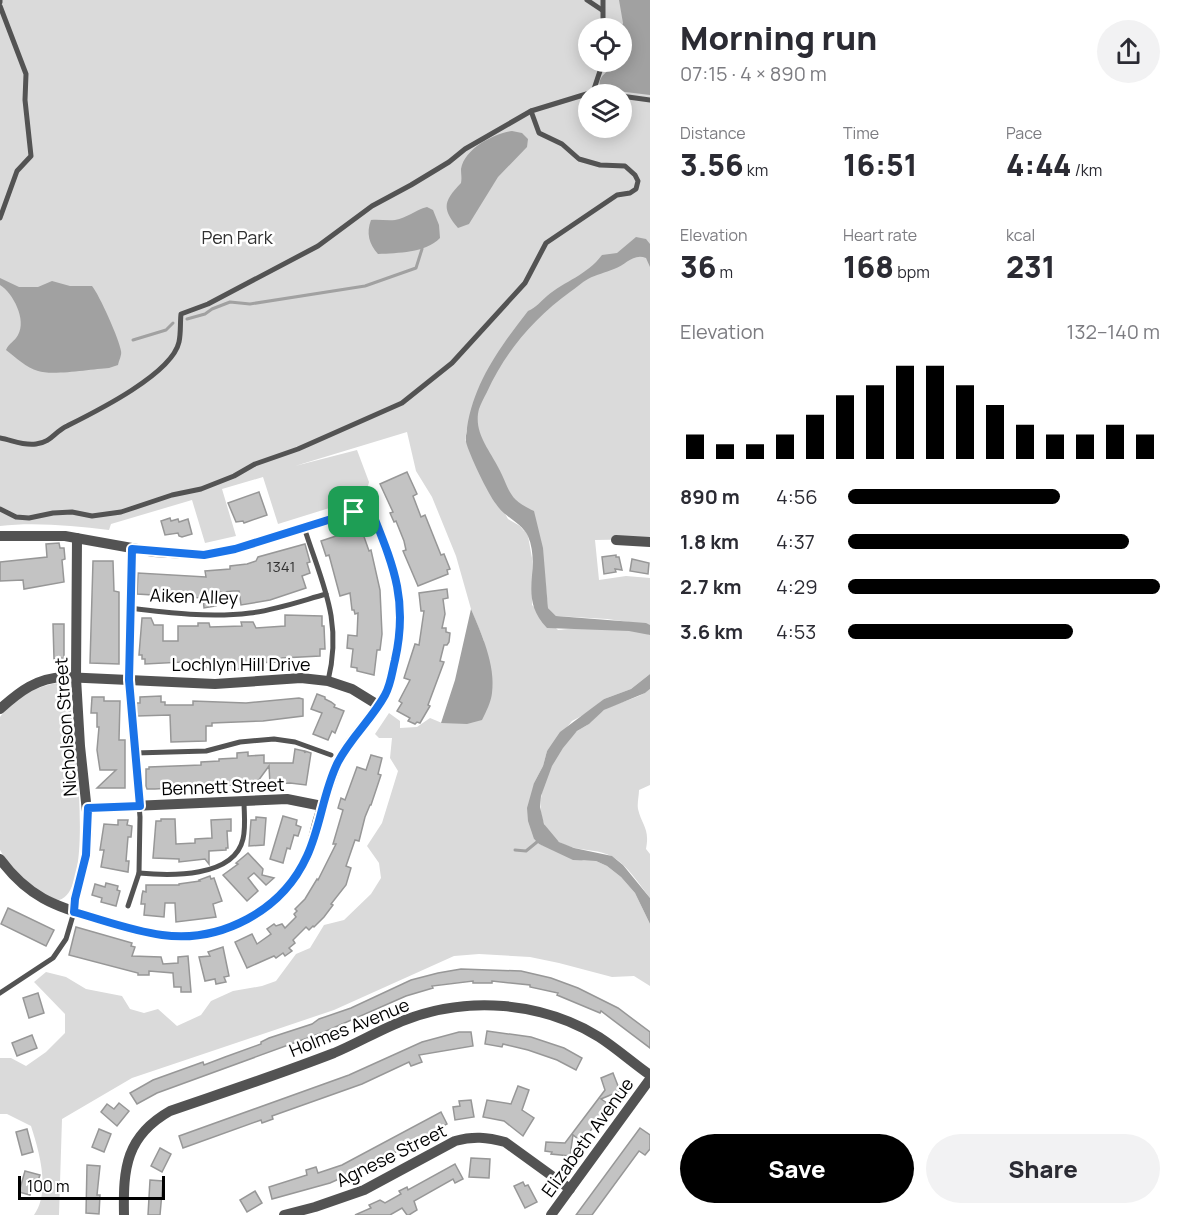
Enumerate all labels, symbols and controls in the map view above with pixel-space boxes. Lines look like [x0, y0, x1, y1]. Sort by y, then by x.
text: Morning run [680, 15, 877, 60]
map controls [578, 18, 632, 138]
button: locate [578, 18, 632, 72]
button: share [1097, 20, 1160, 83]
text: 07:15 · 4 × 890 m [680, 60, 827, 87]
button: layers [578, 84, 632, 138]
text: Distance [680, 122, 746, 144]
text: Time [843, 122, 879, 144]
text: Pace [1006, 122, 1042, 144]
text: 3.56 [680, 144, 744, 185]
text: 16:51 [843, 144, 917, 185]
text: 4:44 [1006, 144, 1071, 185]
text: km [744, 159, 768, 181]
text: /km [1071, 159, 1102, 181]
text: Elevation [680, 224, 748, 246]
text: Heart rate [843, 224, 917, 246]
text: kcal [1006, 224, 1035, 246]
park label: Pen Park [201, 225, 274, 249]
text: 36 [680, 246, 716, 287]
text: 168 [843, 246, 894, 287]
text: 231 [1006, 246, 1055, 287]
text: m [716, 261, 733, 283]
text: bpm [894, 261, 930, 283]
text: Elevation [680, 318, 764, 345]
text: 132–140 m [1067, 318, 1160, 345]
text: 890 m [680, 483, 740, 510]
text: 4:56 [776, 483, 818, 510]
pin [328, 486, 379, 537]
icon: arrive [337, 495, 370, 528]
text: 1.8 km [680, 528, 739, 555]
text: 4:37 [776, 528, 815, 555]
house number: 1341 [267, 556, 295, 577]
text: 2.7 km [680, 573, 741, 600]
text: 4:29 [776, 573, 818, 600]
street label: Aiken Alley [149, 582, 239, 610]
text: 3.6 km [680, 618, 743, 645]
text: 4:53 [776, 618, 816, 645]
street label: Lochlyn Hill Drive [171, 652, 311, 676]
street label: Nicholson Street [48, 657, 82, 797]
street label: Bennett Street [161, 772, 285, 800]
street label: Holmes Avenue [285, 992, 413, 1062]
street label: Elizabeth Avenue [536, 1073, 638, 1201]
street label: Agnese Street [332, 1118, 450, 1192]
button: Save [680, 1134, 914, 1203]
button: Share [926, 1134, 1160, 1203]
scale bar [18, 1173, 165, 1200]
text: 100 m [27, 1175, 70, 1197]

